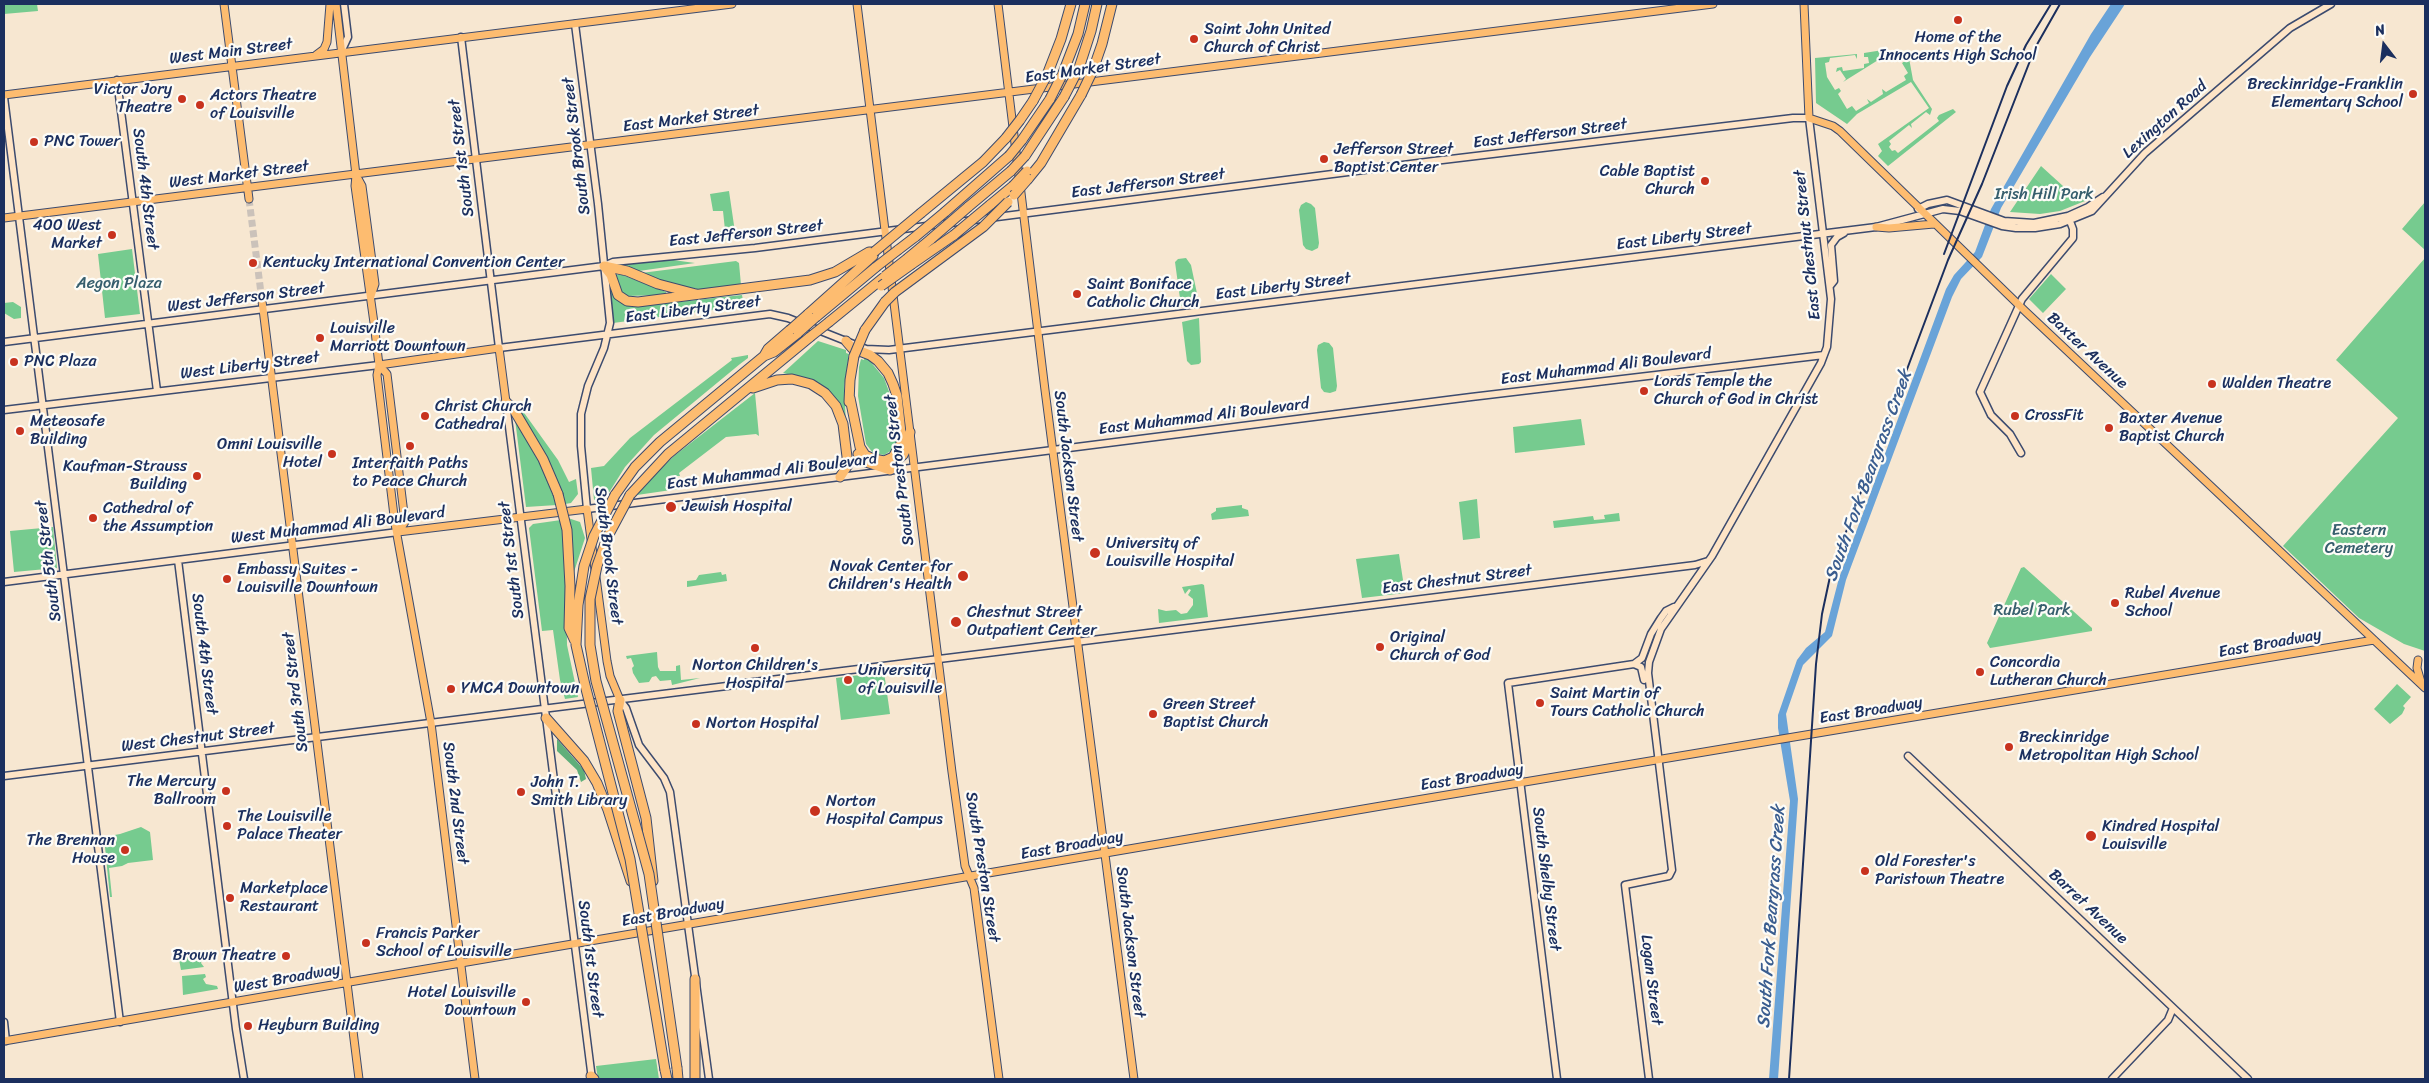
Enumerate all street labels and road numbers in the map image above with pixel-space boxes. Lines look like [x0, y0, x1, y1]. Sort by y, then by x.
street label: West Main Street [168, 35, 294, 69]
street label: East Market Street [1024, 50, 1162, 88]
street label: South Brook Street [559, 76, 595, 216]
street label: Lexington Road [2119, 77, 2211, 163]
street label: South 1st Street [445, 98, 479, 218]
street label: East Market Street [622, 101, 760, 137]
street label: East Jefferson Street [1472, 115, 1628, 153]
street label: South 4th Street [128, 127, 162, 251]
street label: West Market Street [168, 157, 310, 193]
street label: East Jefferson Street [1070, 165, 1226, 203]
street label: East Chestnut Street [1791, 169, 1825, 321]
street label: East Jefferson Street [668, 216, 824, 252]
street label: East Liberty Street [1615, 219, 1753, 255]
street label: East Liberty Street [1214, 269, 1352, 305]
street label: West Jefferson Street [166, 279, 326, 317]
street label: East Liberty Street [624, 292, 762, 328]
street label: Baxter Avenue [2043, 309, 2131, 393]
street label: East Muhammad Ali Boulevard [1500, 345, 1712, 389]
street label: West Liberty Street [179, 348, 321, 384]
street label: South Jackson Street [1049, 389, 1087, 543]
street label: South Preston Street [881, 393, 919, 547]
street label: East Muhammad Ali Boulevard [1098, 395, 1310, 439]
street label: East Muhammad Ali Boulevard [666, 450, 878, 494]
street label: South Brook Street [590, 486, 626, 626]
street label: South 5th Street [32, 499, 66, 623]
street label: South 1st Street [495, 500, 529, 620]
street label: West Muhammad Ali Boulevard [230, 503, 446, 549]
street label: East Chestnut Street [1381, 561, 1533, 599]
street label: South 4th Street [187, 592, 221, 716]
street label: East Broadway [2217, 626, 2323, 662]
street label: South 3rd Street [279, 631, 313, 753]
street label: East Broadway [1818, 693, 1924, 729]
street label: West Chestnut Street [120, 719, 276, 757]
street label: South 2nd Street [438, 741, 472, 865]
street label: East Broadway [1419, 760, 1525, 796]
street label: South Preston Street [961, 790, 1003, 944]
street label: South Shelby Street [1528, 806, 1564, 952]
street label: East Broadway [1019, 828, 1125, 864]
street label: South Jackson Street [1111, 865, 1149, 1019]
street label: Barret Avenue [2044, 865, 2132, 949]
street label: East Broadway [620, 895, 726, 931]
street label: South 1st Street [573, 899, 607, 1019]
street label: Logan Street [1636, 934, 1666, 1026]
street label: West Broadway [232, 960, 342, 998]

